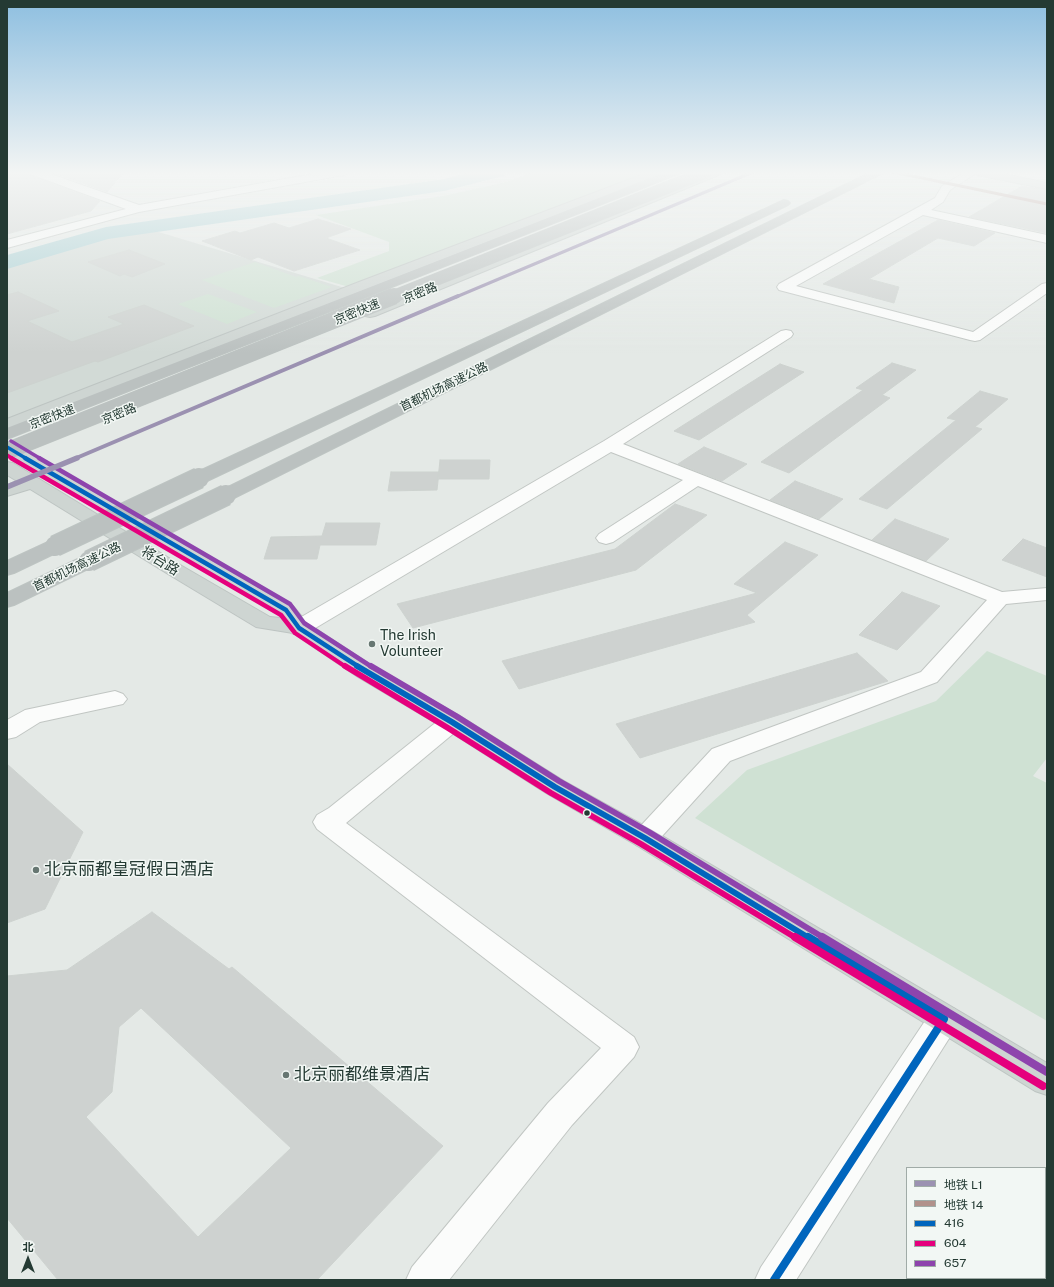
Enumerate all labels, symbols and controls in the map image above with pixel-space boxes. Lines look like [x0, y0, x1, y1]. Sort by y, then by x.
street label: 京密路 [401, 280, 439, 306]
street label: 京密快速 [332, 296, 382, 328]
street label: 首都机场高速公路 [398, 359, 490, 415]
street label: 京密路 [100, 401, 138, 427]
street label: 京密快速 [27, 402, 77, 432]
street label: 首都机场高速公路 [31, 539, 123, 595]
street label: 将台路 [138, 543, 182, 579]
place label: The Irish Volunteer [380, 628, 443, 660]
marker: The Irish Volunteer [367, 639, 377, 649]
unlabelled marker [582, 808, 592, 818]
place label: 北京丽都皇冠假日酒店 [44, 860, 214, 880]
marker: 北京丽都皇冠假日酒店 [31, 865, 41, 875]
place label: 北京丽都维景酒店 [294, 1065, 430, 1085]
marker: 北京丽都维景酒店 [281, 1070, 291, 1080]
legend [906, 1167, 1046, 1279]
text: 地铁 L1 [944, 1178, 983, 1192]
text: 地铁 14 [944, 1198, 983, 1212]
text: 416 [944, 1216, 964, 1230]
text: 604 [944, 1236, 966, 1250]
north arrow [8, 1239, 48, 1279]
text: 北 [23, 1241, 34, 1253]
text: 657 [944, 1256, 966, 1270]

